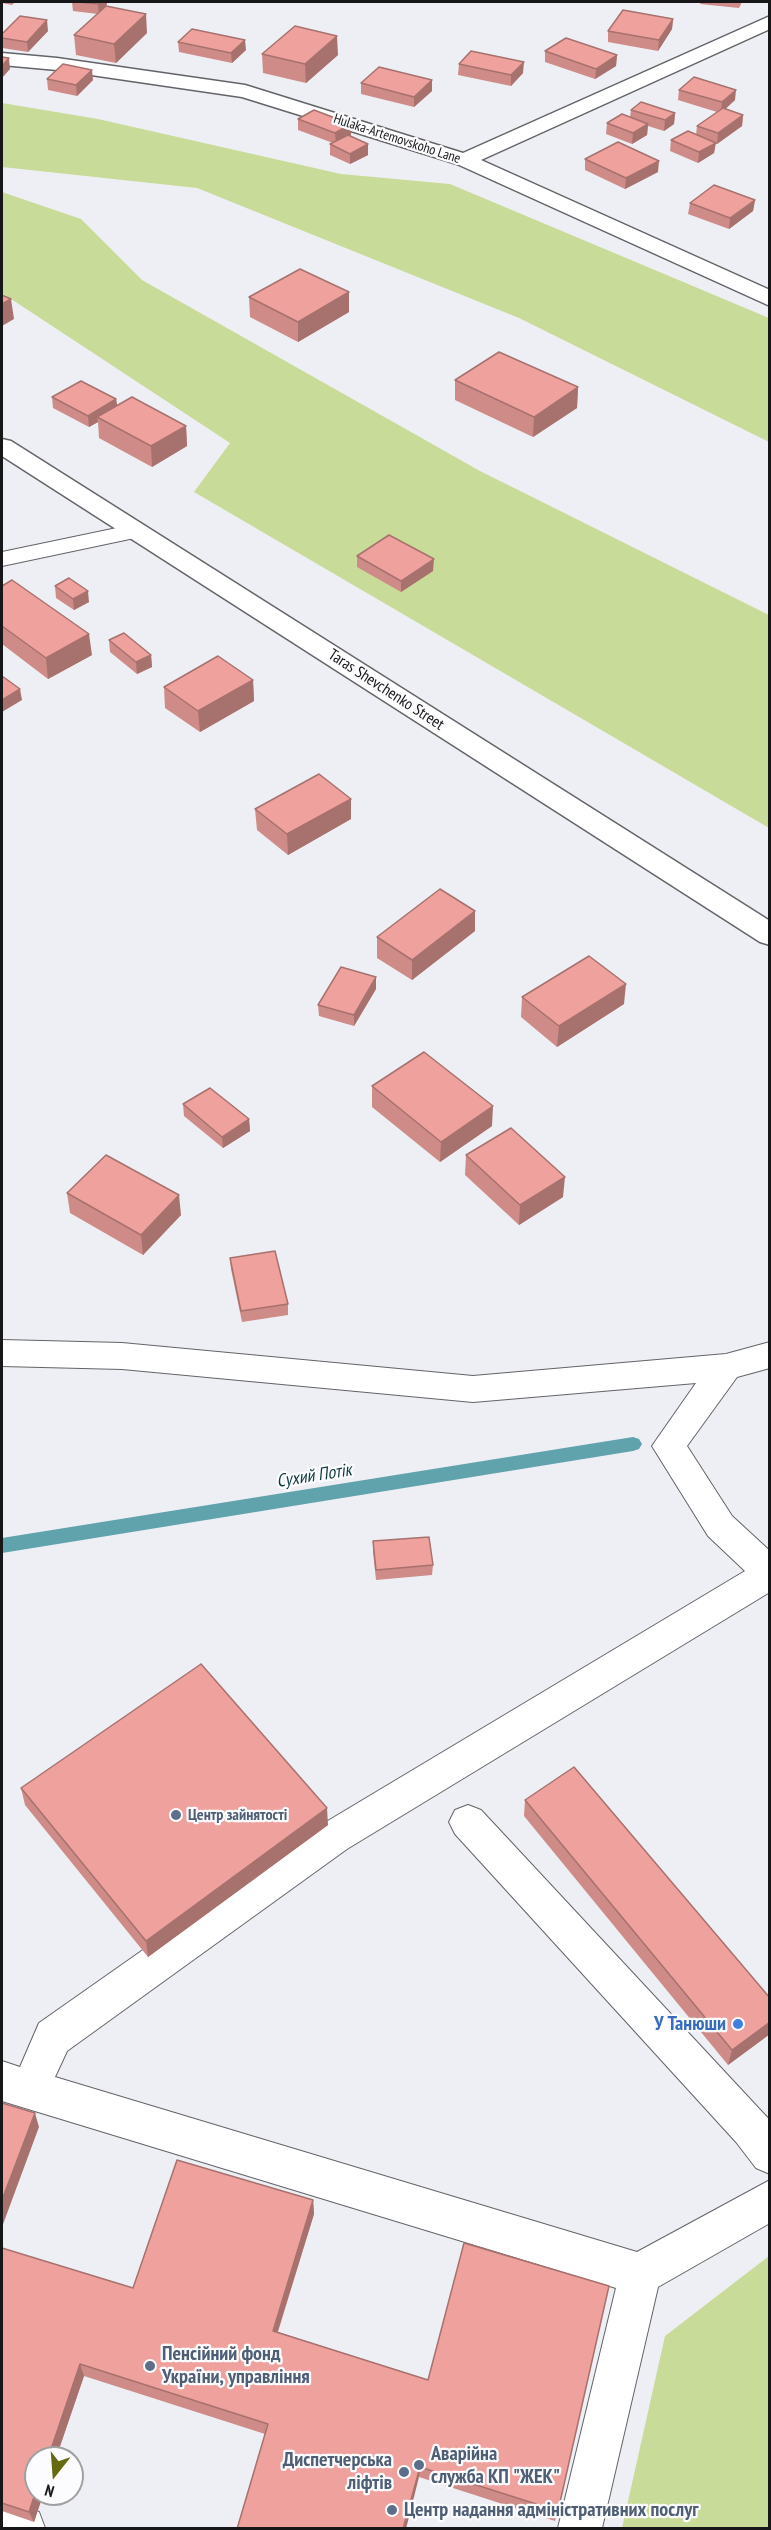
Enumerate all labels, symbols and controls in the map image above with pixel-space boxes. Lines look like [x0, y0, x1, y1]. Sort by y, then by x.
street label: Hulaka-Artemovskoho Lane [331, 111, 463, 167]
street label: Taras Shevchenko Street [325, 645, 447, 735]
water label: Сухий Потік [275, 1459, 353, 1493]
place label: Центр зайнятості [188, 1805, 287, 1825]
marker: Центр зайнятості [169, 1808, 183, 1822]
place label: У Танюши [654, 2012, 726, 2036]
marker: У Танюши [731, 2017, 745, 2031]
place label: Пенсійний фонд України, управління [162, 2342, 310, 2389]
marker: Пенсійний фонд України, управління [143, 2359, 157, 2373]
place label: Аварійна служба КП "ЖЕК" [431, 2442, 560, 2489]
north arrow [24, 2446, 84, 2506]
place label: Диспетчерська ліфтів [283, 2448, 392, 2495]
marker: Аварійна служба КП "ЖЕК" [412, 2458, 426, 2472]
marker: Диспетчерська ліфтів [397, 2465, 411, 2479]
text: N [42, 2480, 56, 2502]
place label: Центр надання адміністративних послуг [404, 2498, 698, 2522]
marker: Центр надання адміністративних послуг [385, 2503, 399, 2517]

